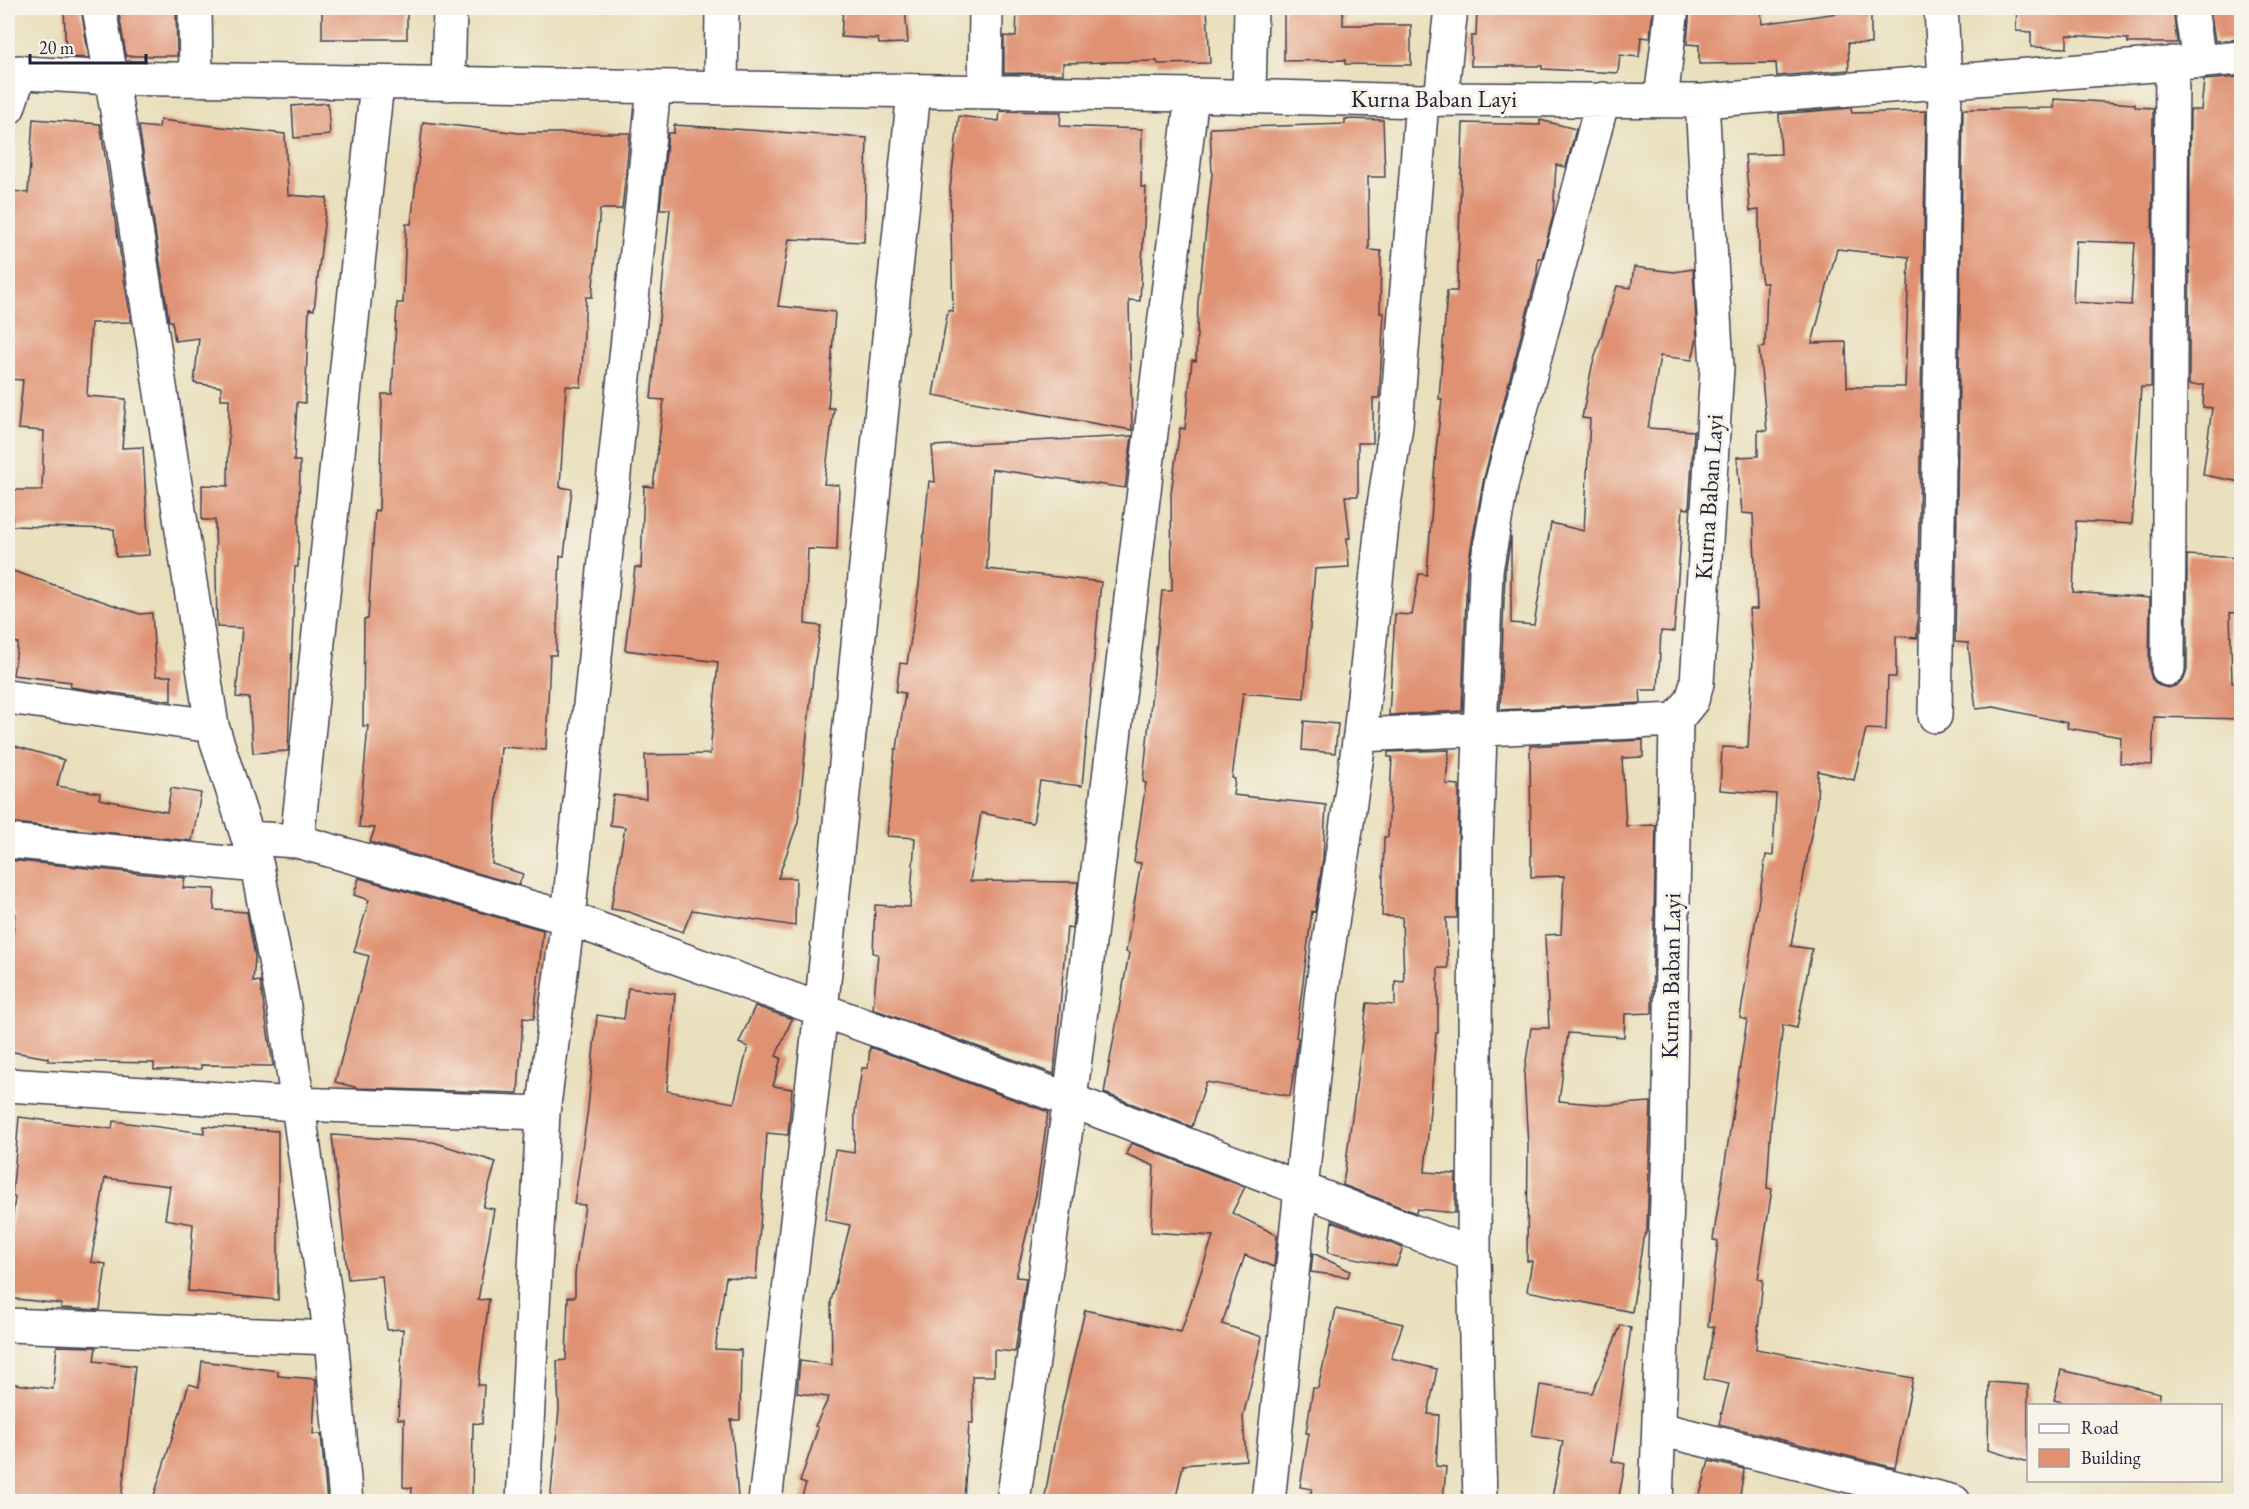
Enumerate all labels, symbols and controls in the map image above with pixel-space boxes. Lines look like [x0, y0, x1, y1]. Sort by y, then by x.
scale bar [30, 27, 146, 65]
text: 20 m [39, 36, 74, 59]
street label: Kurna Baban Layi [1351, 83, 1517, 114]
street label: Kurna Baban Layi [1687, 413, 1730, 581]
street label: Kurna Baban Layi [1654, 892, 1687, 1059]
legend [2027, 1404, 2222, 1482]
text: Road [2081, 1416, 2120, 1439]
text: Building [2081, 1446, 2141, 1469]

